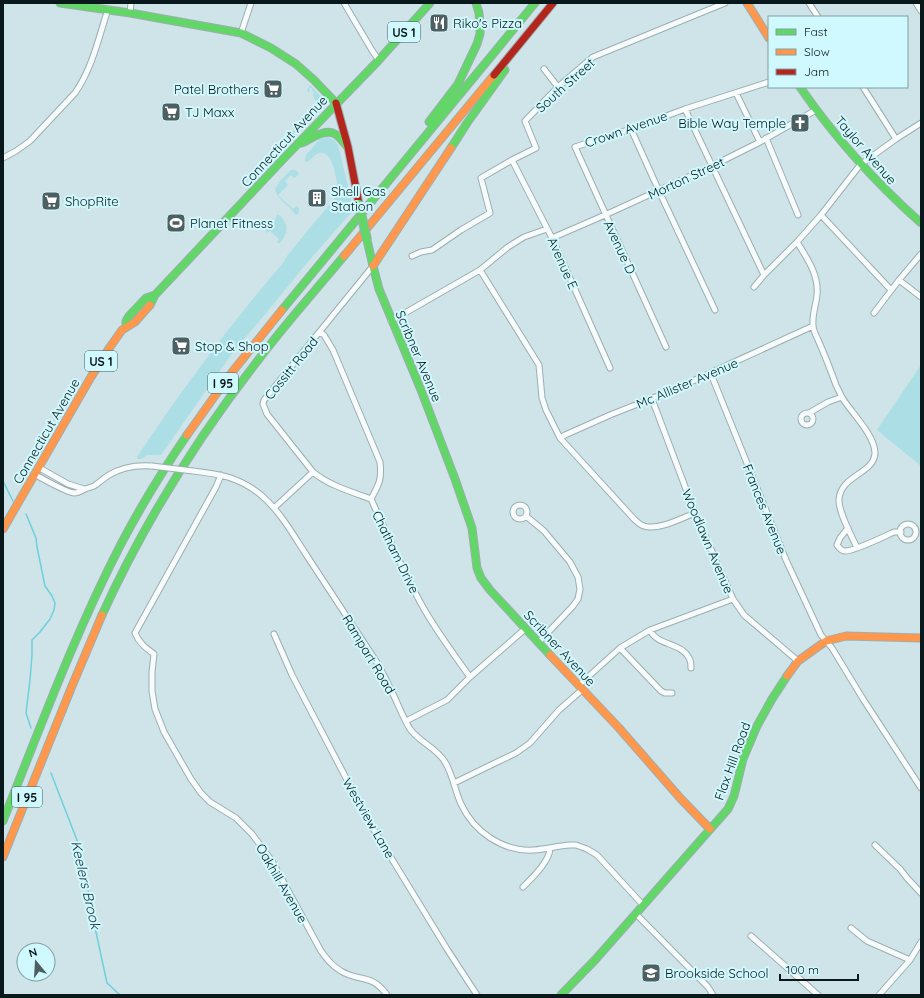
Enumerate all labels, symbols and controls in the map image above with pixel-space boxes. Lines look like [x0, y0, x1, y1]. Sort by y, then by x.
restaurant icon: Riko's Pizza [428, 12, 450, 34]
place label: Riko's Pizza [453, 15, 522, 31]
legend [768, 16, 908, 88]
road number: US 1 [388, 22, 420, 42]
text: Fast [804, 24, 828, 39]
text: Slow [804, 44, 830, 59]
street label: South Street [532, 54, 598, 116]
text: Jam [804, 64, 829, 79]
supermarket icon: Patel Brothers [262, 78, 284, 100]
place label: Patel Brothers [174, 81, 259, 97]
street label: Connecticut Avenue [238, 92, 330, 190]
supermarket icon: TJ Maxx [160, 101, 182, 123]
place label: TJ Maxx [185, 104, 234, 120]
street label: Crown Avenue [583, 107, 669, 151]
church icon: Bible Way Temple [789, 112, 811, 134]
street label: Taylor Avenue [832, 112, 900, 188]
place label: Bible Way Temple [678, 115, 786, 131]
street label: Morton Street [645, 153, 727, 203]
place label: Shell Gas Station [331, 183, 386, 214]
building icon: Shell Gas Station [306, 187, 328, 209]
supermarket icon: ShopRite [40, 190, 62, 212]
place label: ShopRite [65, 193, 119, 209]
sports icon: Planet Fitness [165, 212, 187, 234]
place label: Planet Fitness [190, 215, 273, 231]
street label: Avenue D [601, 218, 639, 276]
street label: Avenue E [544, 234, 582, 292]
street label: Scribner Avenue [393, 308, 445, 404]
street label: Cossitt Road [261, 333, 321, 403]
supermarket icon: Stop & Shop [170, 335, 192, 357]
place label: Stop & Shop [195, 338, 269, 354]
road number: US 1 [85, 351, 117, 371]
street label: Mc Allister Avenue [634, 354, 740, 412]
road number: I 95 [208, 373, 238, 393]
street label: Connecticut Avenue [9, 375, 83, 487]
street label: Frances Avenue [740, 462, 790, 556]
street label: Woodlawn Avenue [679, 486, 737, 596]
street label: Chatham Drive [369, 508, 423, 596]
street label: Scribner Avenue [521, 607, 599, 689]
street label: Rampart Road [339, 612, 399, 696]
street label: Flax Hill Road [710, 720, 754, 802]
street label: Westview Lane [340, 775, 398, 861]
road number: I 95 [12, 787, 42, 807]
water label: Keelers Brook [67, 839, 105, 933]
street label: Oakhill Avenue [253, 841, 311, 925]
north arrow [16, 942, 56, 982]
text: N [27, 945, 39, 960]
scale bar [780, 956, 858, 982]
school or university icon: Brookside School [640, 962, 662, 984]
text: 100 m [786, 962, 819, 977]
place label: Brookside School [665, 965, 769, 981]

